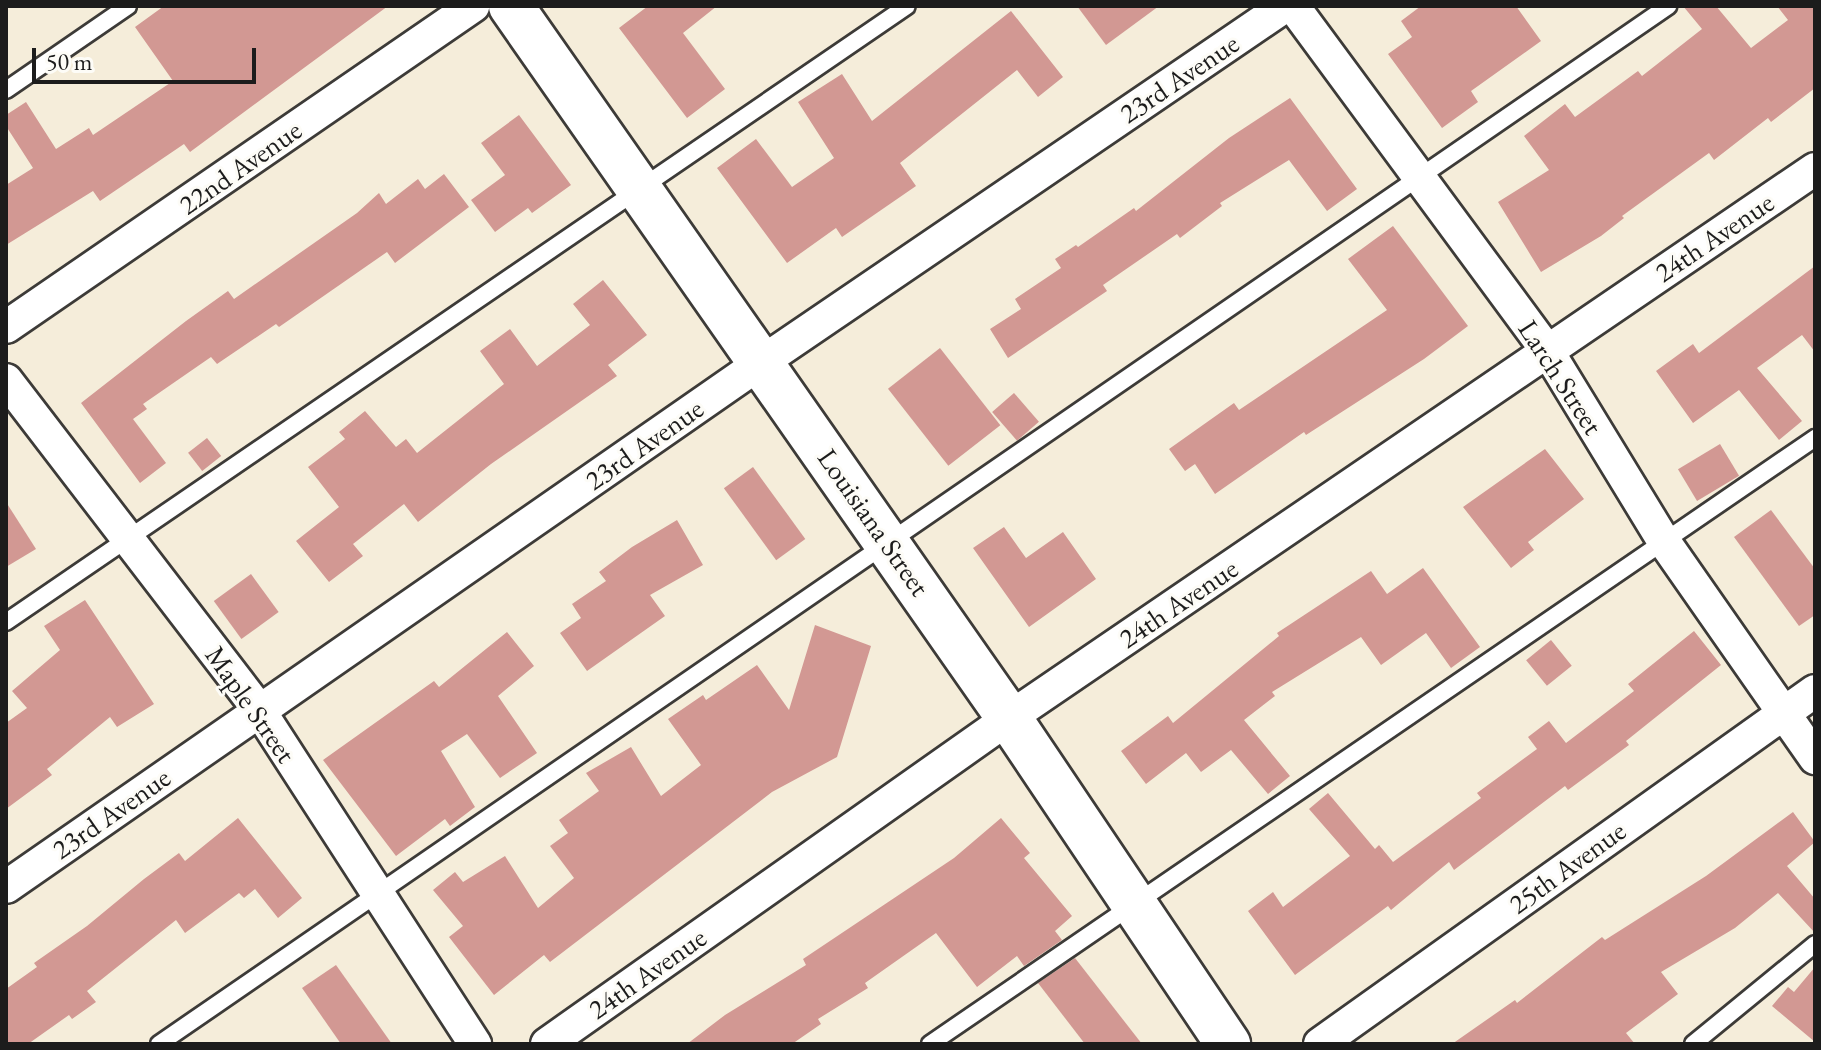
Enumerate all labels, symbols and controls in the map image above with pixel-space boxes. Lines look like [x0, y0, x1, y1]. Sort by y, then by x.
street label: 23rd Avenue [1113, 26, 1245, 130]
scale bar [36, 32, 260, 82]
text: 50 m [46, 46, 93, 77]
street label: 22nd Avenue [172, 113, 308, 221]
street label: 24th Avenue [1648, 185, 1780, 289]
street label: Larch Street [1512, 313, 1610, 441]
street label: 23rd Avenue [579, 391, 709, 497]
street label: Louisiana Street [811, 442, 937, 602]
street label: 24th Avenue [1112, 551, 1244, 655]
street label: Maple Street [199, 639, 303, 769]
street label: 23rd Avenue [46, 760, 176, 866]
street label: 25th Avenue [1502, 813, 1632, 921]
street label: 24th Avenue [582, 920, 712, 1026]

